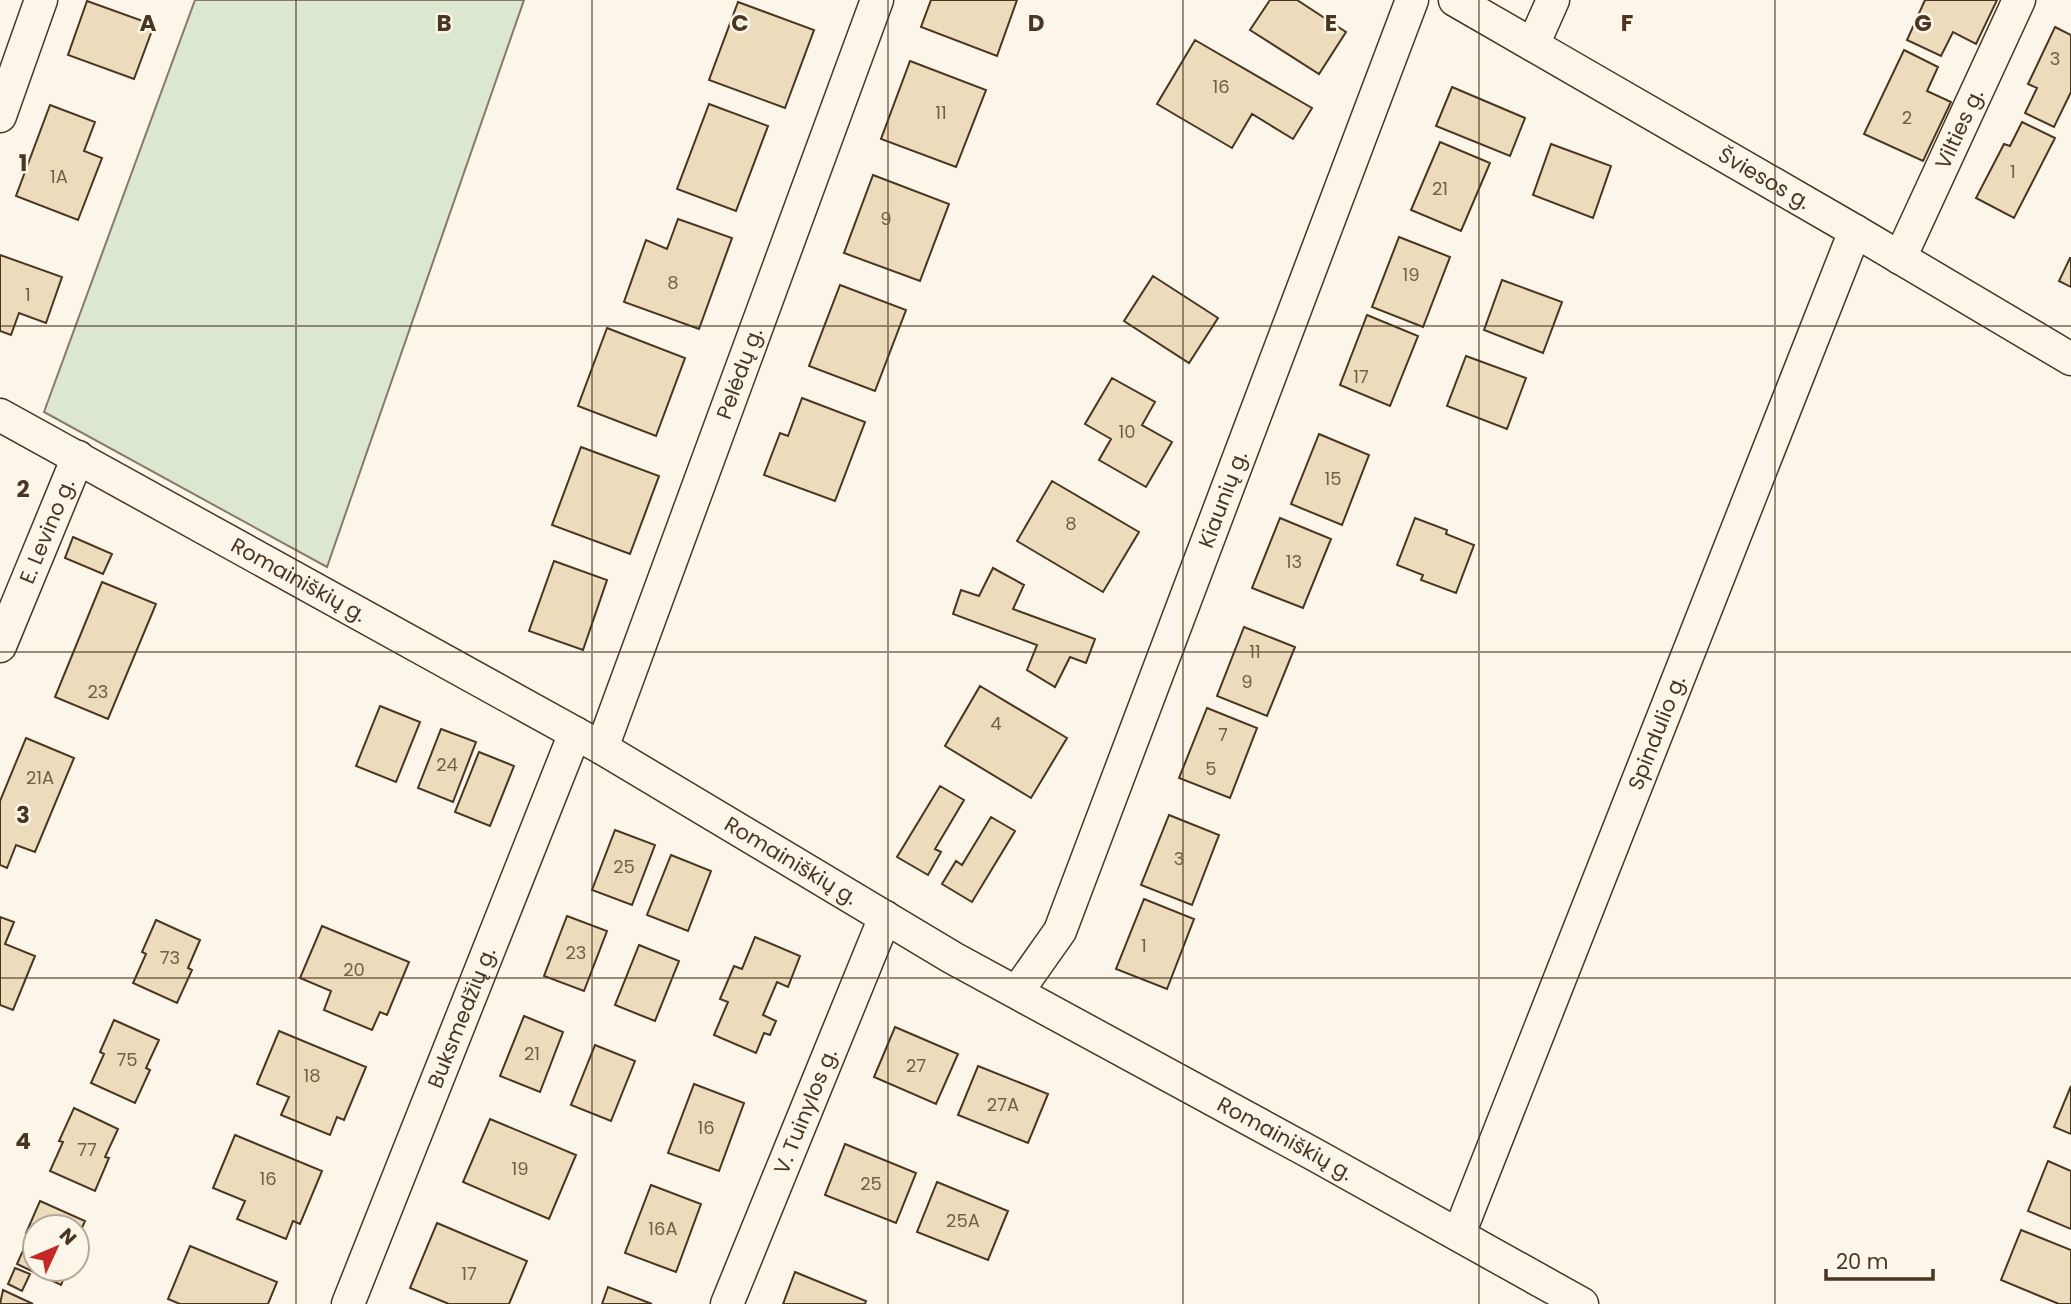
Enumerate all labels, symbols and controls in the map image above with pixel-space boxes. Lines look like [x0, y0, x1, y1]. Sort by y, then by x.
text: A [140, 7, 157, 39]
text: B [436, 7, 452, 39]
text: C [731, 7, 749, 39]
text: D [1028, 7, 1044, 39]
text: E [1325, 7, 1337, 39]
text: F [1621, 7, 1633, 39]
text: G [1914, 7, 1932, 39]
house number: 3 [2050, 46, 2060, 71]
house number: 16 [1212, 74, 1230, 99]
street label: Vilties g. [1928, 84, 1990, 174]
house number: 11 [935, 100, 947, 125]
house number: 2 [1902, 105, 1912, 130]
street label: Šviesos g. [1713, 140, 1816, 216]
text: 1 [19, 147, 27, 179]
house number: 1 [2010, 159, 2016, 184]
house number: 1A [50, 164, 68, 189]
house number: 21 [1432, 176, 1448, 201]
house number: 9 [880, 206, 892, 231]
house number: 19 [1402, 262, 1420, 287]
house number: 8 [667, 270, 679, 295]
house number: 1 [25, 282, 31, 307]
street label: Pelėdų g. [709, 324, 769, 423]
house number: 17 [1353, 364, 1369, 389]
house number: 10 [1118, 419, 1136, 444]
street label: Kiaunių g. [1191, 447, 1254, 552]
house number: 15 [1324, 466, 1342, 491]
text: 2 [16, 473, 30, 505]
street label: E. Levino g. [12, 474, 81, 588]
house number: 8 [1065, 511, 1077, 536]
street label: Romainiškių g. [226, 530, 372, 629]
house number: 13 [1286, 549, 1302, 574]
house number: 11 [1249, 639, 1261, 664]
house number: 9 [1241, 669, 1253, 694]
street label: Spindulio g. [1621, 671, 1692, 794]
house number: 23 [88, 679, 108, 704]
house number: 4 [990, 711, 1002, 736]
house number: 7 [1218, 722, 1228, 747]
house number: 24 [436, 752, 458, 777]
house number: 5 [1205, 756, 1217, 781]
house number: 21A [26, 765, 54, 790]
text: 3 [16, 799, 30, 831]
street label: Romainiškių g. [719, 809, 863, 912]
house number: 3 [1174, 846, 1184, 871]
house number: 25 [613, 854, 635, 879]
house number: 1 [1141, 933, 1147, 958]
house number: 23 [566, 940, 586, 965]
street label: Buksmedžių g. [420, 943, 502, 1092]
house number: 73 [160, 945, 180, 970]
house number: 20 [343, 957, 365, 982]
house number: 21 [524, 1041, 540, 1066]
street label: V. Tuinylos g. [767, 1044, 844, 1178]
house number: 75 [116, 1047, 138, 1072]
house number: 27 [906, 1053, 926, 1078]
house number: 18 [303, 1063, 321, 1088]
street label: Romainiškių g. [1212, 1089, 1358, 1187]
house number: 27A [987, 1092, 1019, 1117]
house number: 16 [697, 1115, 715, 1140]
text: 4 [15, 1125, 31, 1157]
house number: 77 [77, 1137, 97, 1162]
house number: 19 [511, 1156, 529, 1181]
house number: 16 [259, 1166, 277, 1191]
house number: 25 [860, 1171, 882, 1196]
house number: 25A [946, 1208, 980, 1233]
north arrow [21, 1213, 91, 1283]
house number: 16A [648, 1216, 678, 1241]
text: N [53, 1222, 83, 1251]
scale bar [1826, 1238, 1933, 1282]
text: 20 m [1836, 1247, 1889, 1276]
house number: 17 [461, 1261, 477, 1286]

